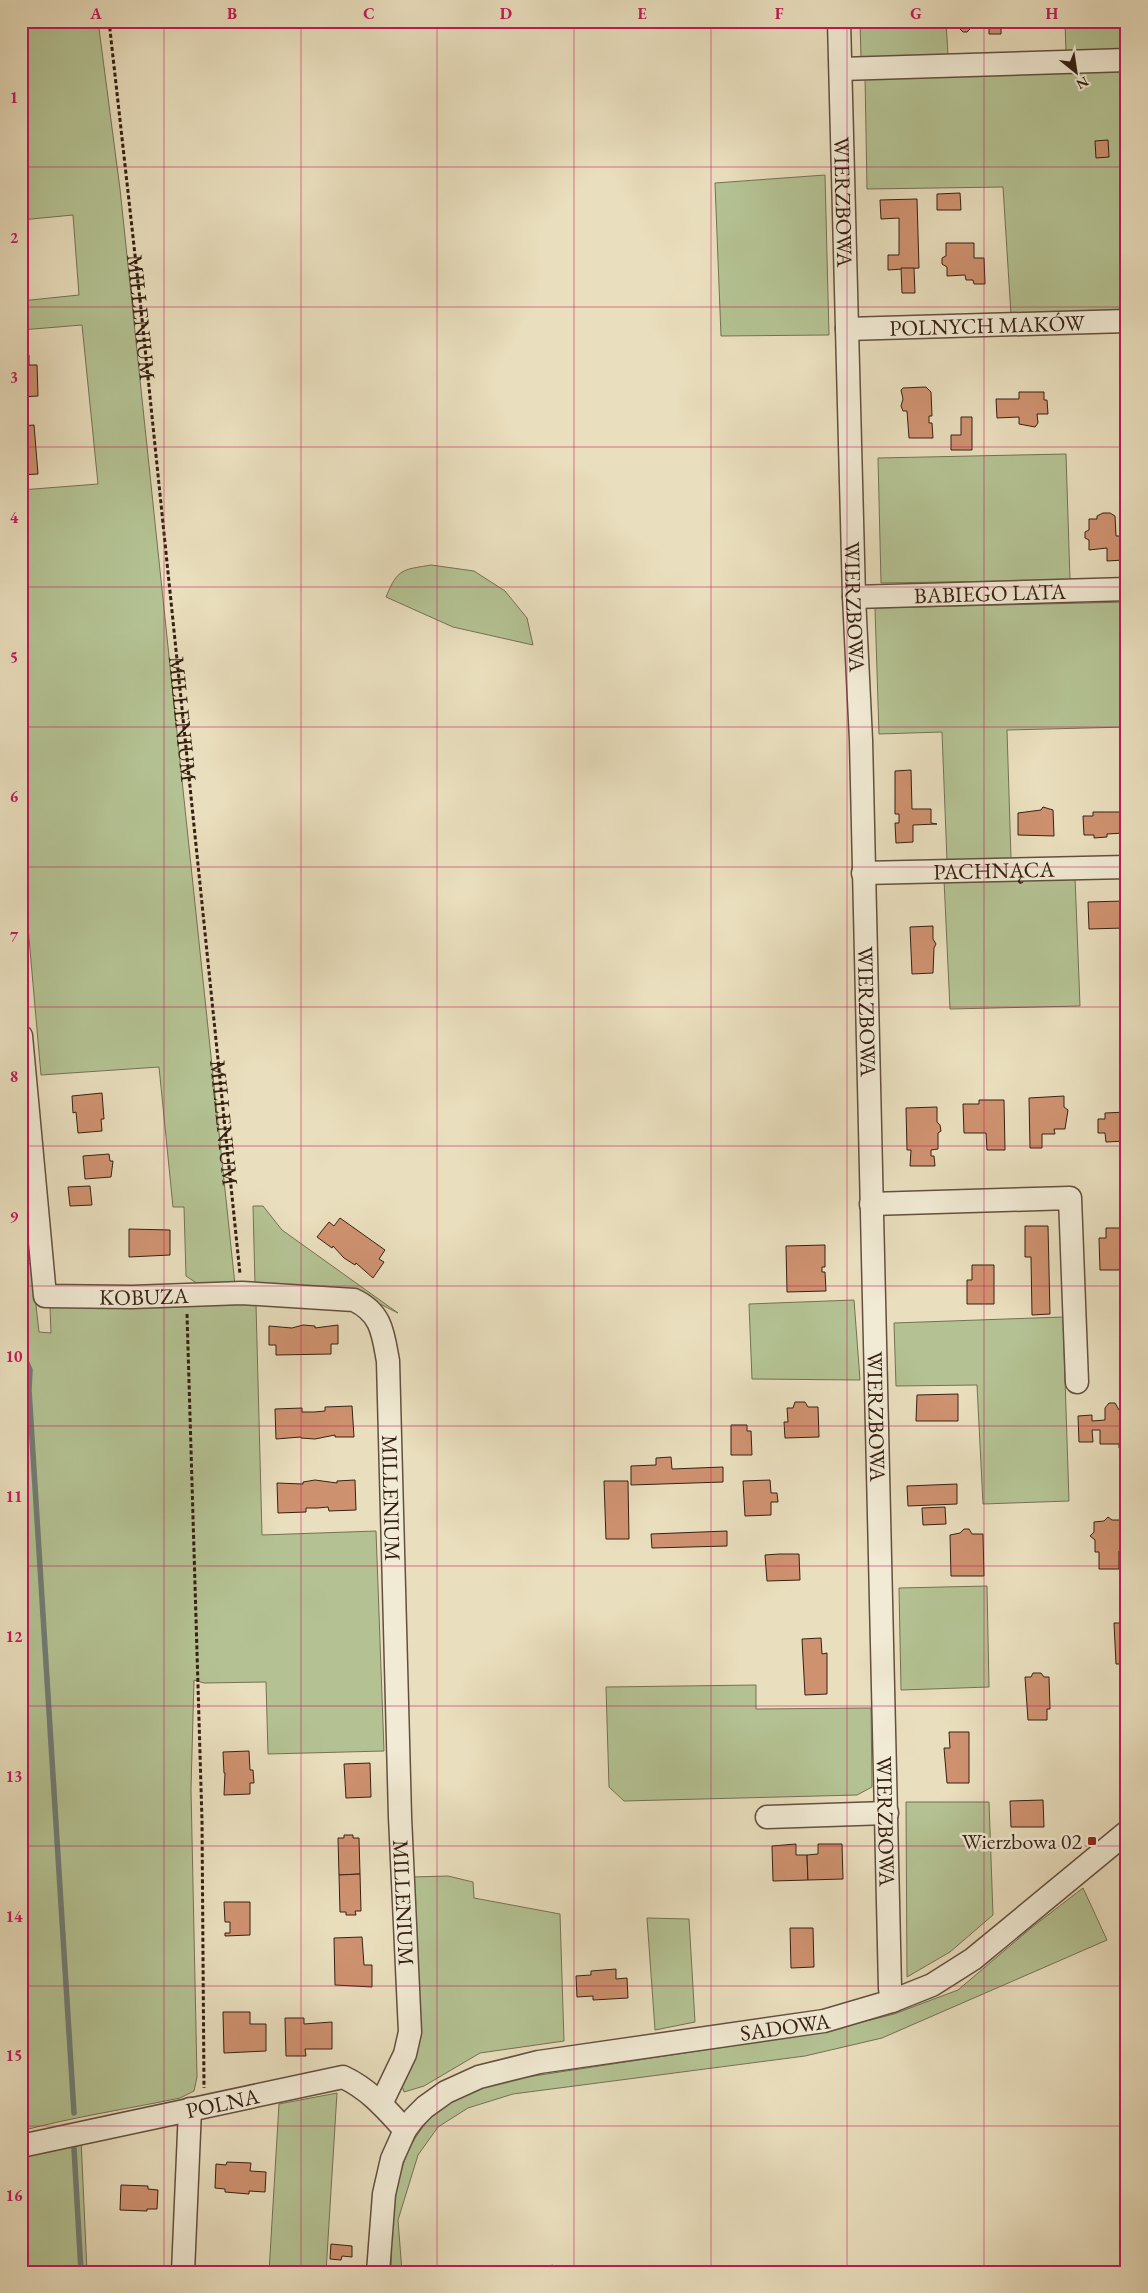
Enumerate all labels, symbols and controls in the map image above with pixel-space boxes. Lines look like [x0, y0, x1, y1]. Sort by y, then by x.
text: A [89, 3, 102, 24]
text: B [227, 3, 237, 24]
text: C [363, 3, 375, 24]
text: D [500, 3, 512, 24]
text: E [637, 3, 647, 24]
text: F [775, 3, 784, 24]
text: G [910, 3, 922, 24]
text: H [1046, 3, 1059, 24]
north arrow [1050, 48, 1100, 98]
text: N [1073, 73, 1092, 94]
text: 1 [10, 87, 18, 108]
street label: WIERZBOWA [827, 136, 859, 268]
text: 2 [10, 227, 19, 248]
street label: MILLENIUM [120, 253, 162, 382]
street label: POLNYCH MAKÓW [889, 308, 1086, 343]
text: 3 [10, 367, 18, 388]
text: 4 [10, 507, 19, 528]
street label: WIERZBOWA [838, 541, 872, 673]
street label: BABIEGO LATA [913, 577, 1067, 610]
text: 5 [10, 647, 18, 668]
street label: MILLENIUM [162, 655, 203, 784]
text: 6 [10, 786, 19, 807]
street label: PACHNĄCA [933, 855, 1056, 886]
text: 7 [10, 926, 19, 947]
street label: WIERZBOWA [851, 946, 883, 1078]
street label: MILLENIUM [203, 1059, 245, 1188]
text: 8 [10, 1066, 18, 1087]
text: 9 [10, 1206, 19, 1227]
street label: KOBUZA [99, 1281, 190, 1312]
text: 10 [6, 1346, 23, 1367]
street label: WIERZBOWA [860, 1351, 892, 1483]
street label: MILLENIUM [375, 1434, 407, 1562]
text: 11 [6, 1486, 22, 1507]
text: 12 [6, 1626, 23, 1647]
street label: WIERZBOWA [870, 1756, 902, 1888]
text: 13 [6, 1766, 22, 1787]
place label: Wierzbowa 02 [962, 1827, 1082, 1856]
marker: Wierzbowa 02 [1086, 1835, 1098, 1847]
street label: MILLENIUM [386, 1839, 421, 1967]
text: 14 [6, 1906, 23, 1927]
street label: SADOWA [738, 2006, 833, 2048]
text: 15 [6, 2045, 22, 2066]
street label: POLNA [183, 2081, 263, 2125]
text: 16 [6, 2185, 23, 2206]

